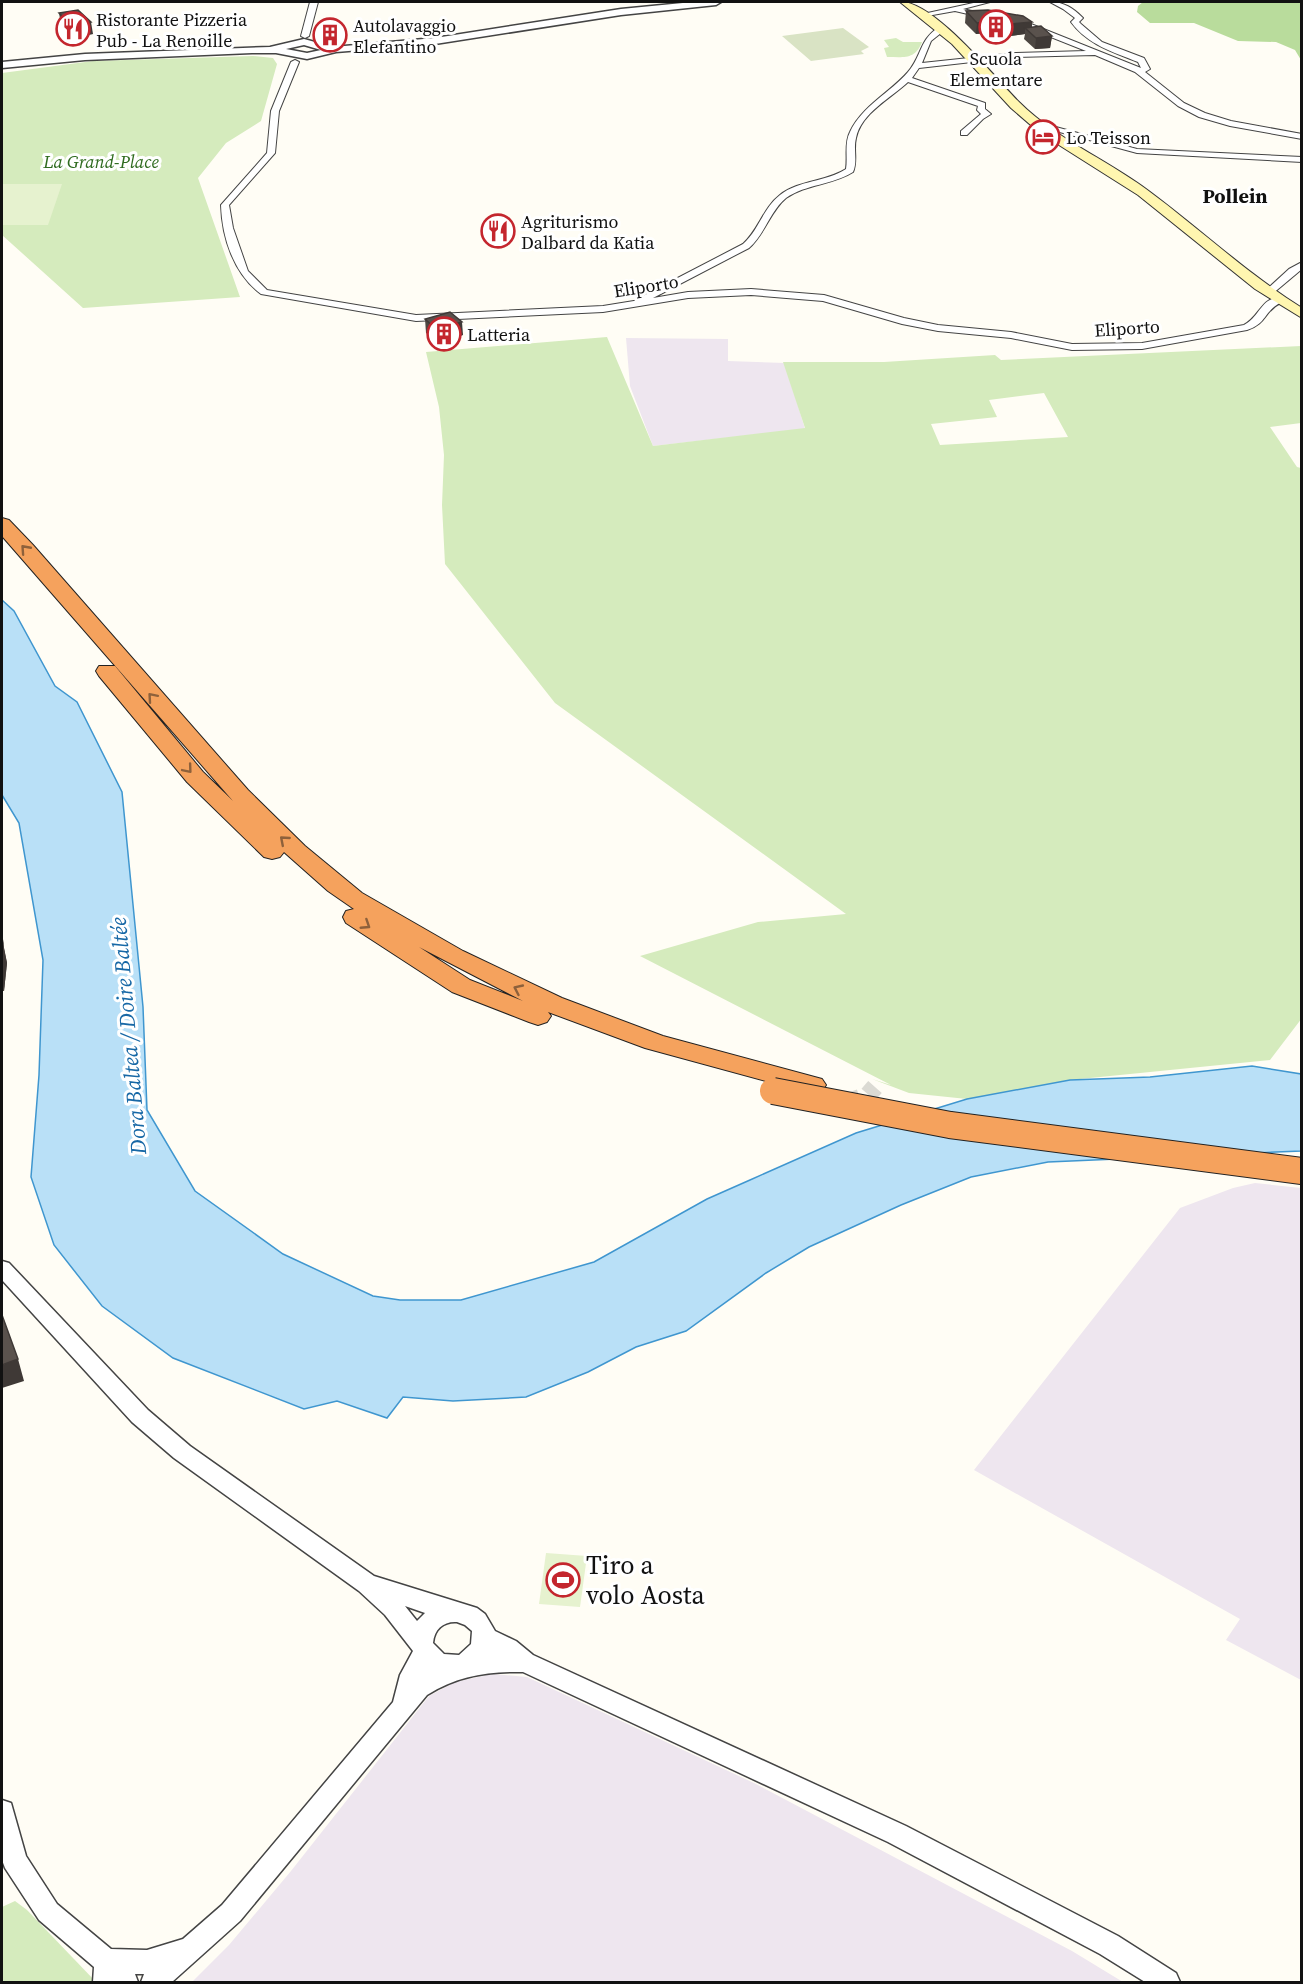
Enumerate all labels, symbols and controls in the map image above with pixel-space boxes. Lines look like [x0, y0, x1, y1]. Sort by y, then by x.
place label: Ristorante Pizzeria Pub - La Renoille [96, 7, 248, 53]
building icon: Scuola Elementare [978, 9, 1014, 45]
restaurant icon: Ristorante Pizzeria Pub - La Renoille [55, 11, 91, 47]
place label: Autolavaggio Elefantino [353, 13, 456, 59]
building icon: Autolavaggio Elefantino [312, 17, 348, 53]
place label: Scuola Elementare [949, 46, 1043, 92]
hotel icon: Lo Teisson [1025, 119, 1061, 155]
place label: Lo Teisson [1066, 125, 1151, 150]
park label: La Grand-Place [42, 149, 159, 174]
district label: Pollein [1202, 182, 1268, 210]
place label: Agriturismo Dalbard da Katia [521, 209, 655, 255]
restaurant icon: Agriturismo Dalbard da Katia [480, 213, 516, 249]
street label: Eliporto [612, 269, 680, 303]
street label: Eliporto [1093, 313, 1161, 343]
building icon: Latteria [426, 316, 462, 352]
place label: Latteria [467, 322, 531, 347]
one-way arrow [21, 545, 32, 556]
one-way arrow [148, 693, 159, 704]
one-way arrow [181, 762, 192, 773]
one-way arrow [280, 836, 291, 847]
water label: Dora Baltea / Doire Baltée [103, 916, 153, 1157]
one-way arrow [360, 917, 370, 929]
one-way arrow [514, 985, 525, 997]
place label: Tiro a volo Aosta [586, 1547, 705, 1613]
sports icon: Tiro a volo Aosta [545, 1562, 581, 1598]

